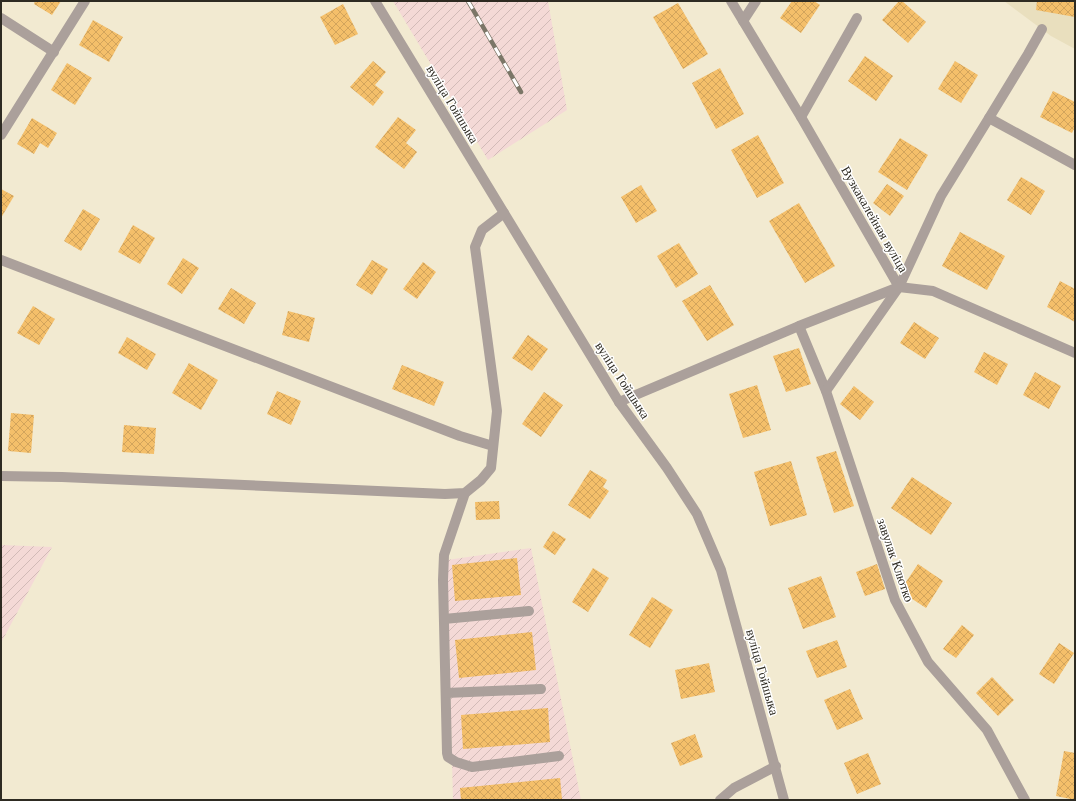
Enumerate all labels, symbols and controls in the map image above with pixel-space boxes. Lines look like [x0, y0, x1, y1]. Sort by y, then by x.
street label: вуліца Гойшыка [422, 62, 483, 147]
street label: Вузкакалейная вуліца [837, 163, 912, 276]
street label: вуліца Гойшыка [591, 338, 654, 422]
street label: завулак Клютко [873, 516, 918, 604]
street label: вуліца Гойшыка [742, 627, 783, 717]

